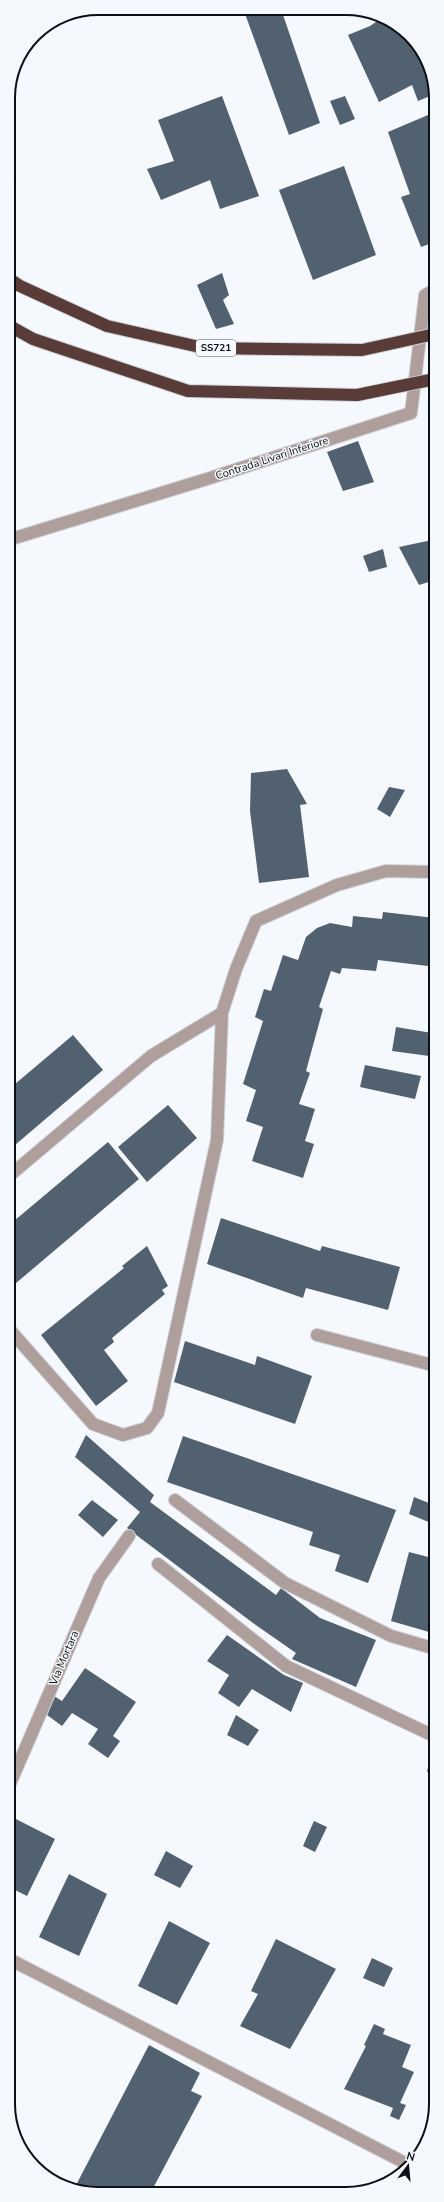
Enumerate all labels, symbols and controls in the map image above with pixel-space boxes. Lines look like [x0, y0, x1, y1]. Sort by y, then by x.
road number: SS721 [196, 340, 236, 356]
street label: Contrada Livari Inferiore [214, 433, 331, 483]
street label: Via Mortara [45, 1628, 82, 1689]
north arrow [388, 2146, 428, 2186]
text: N [405, 2149, 417, 2165]

